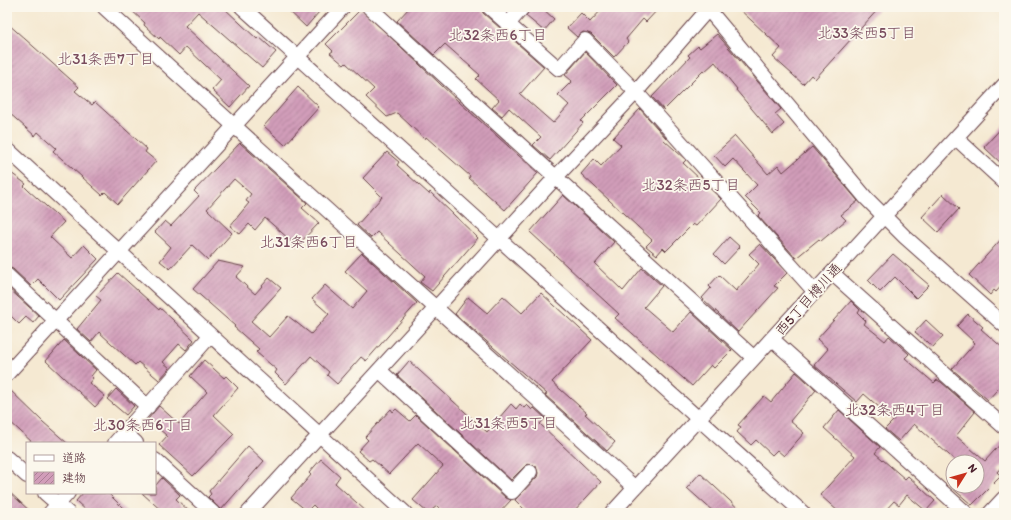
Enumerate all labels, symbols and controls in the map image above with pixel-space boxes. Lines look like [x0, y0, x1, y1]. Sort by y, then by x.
district label: 北33条西5丁目 [817, 24, 917, 42]
district label: 北32条西6丁目 [448, 26, 548, 44]
district label: 北31条西7丁目 [57, 50, 155, 68]
district label: 北32条西5丁目 [642, 176, 740, 194]
district label: 北31条西6丁目 [260, 233, 358, 251]
street label: 西5丁目樽川通 [771, 260, 845, 339]
district label: 北32条西4丁目 [845, 401, 945, 419]
district label: 北31条西5丁目 [460, 414, 558, 432]
district label: 北30条西6丁目 [93, 416, 193, 434]
legend [26, 442, 156, 494]
text: 道路 [62, 451, 86, 465]
north arrow [945, 454, 985, 494]
text: N [965, 461, 980, 475]
text: 建物 [62, 471, 86, 485]

